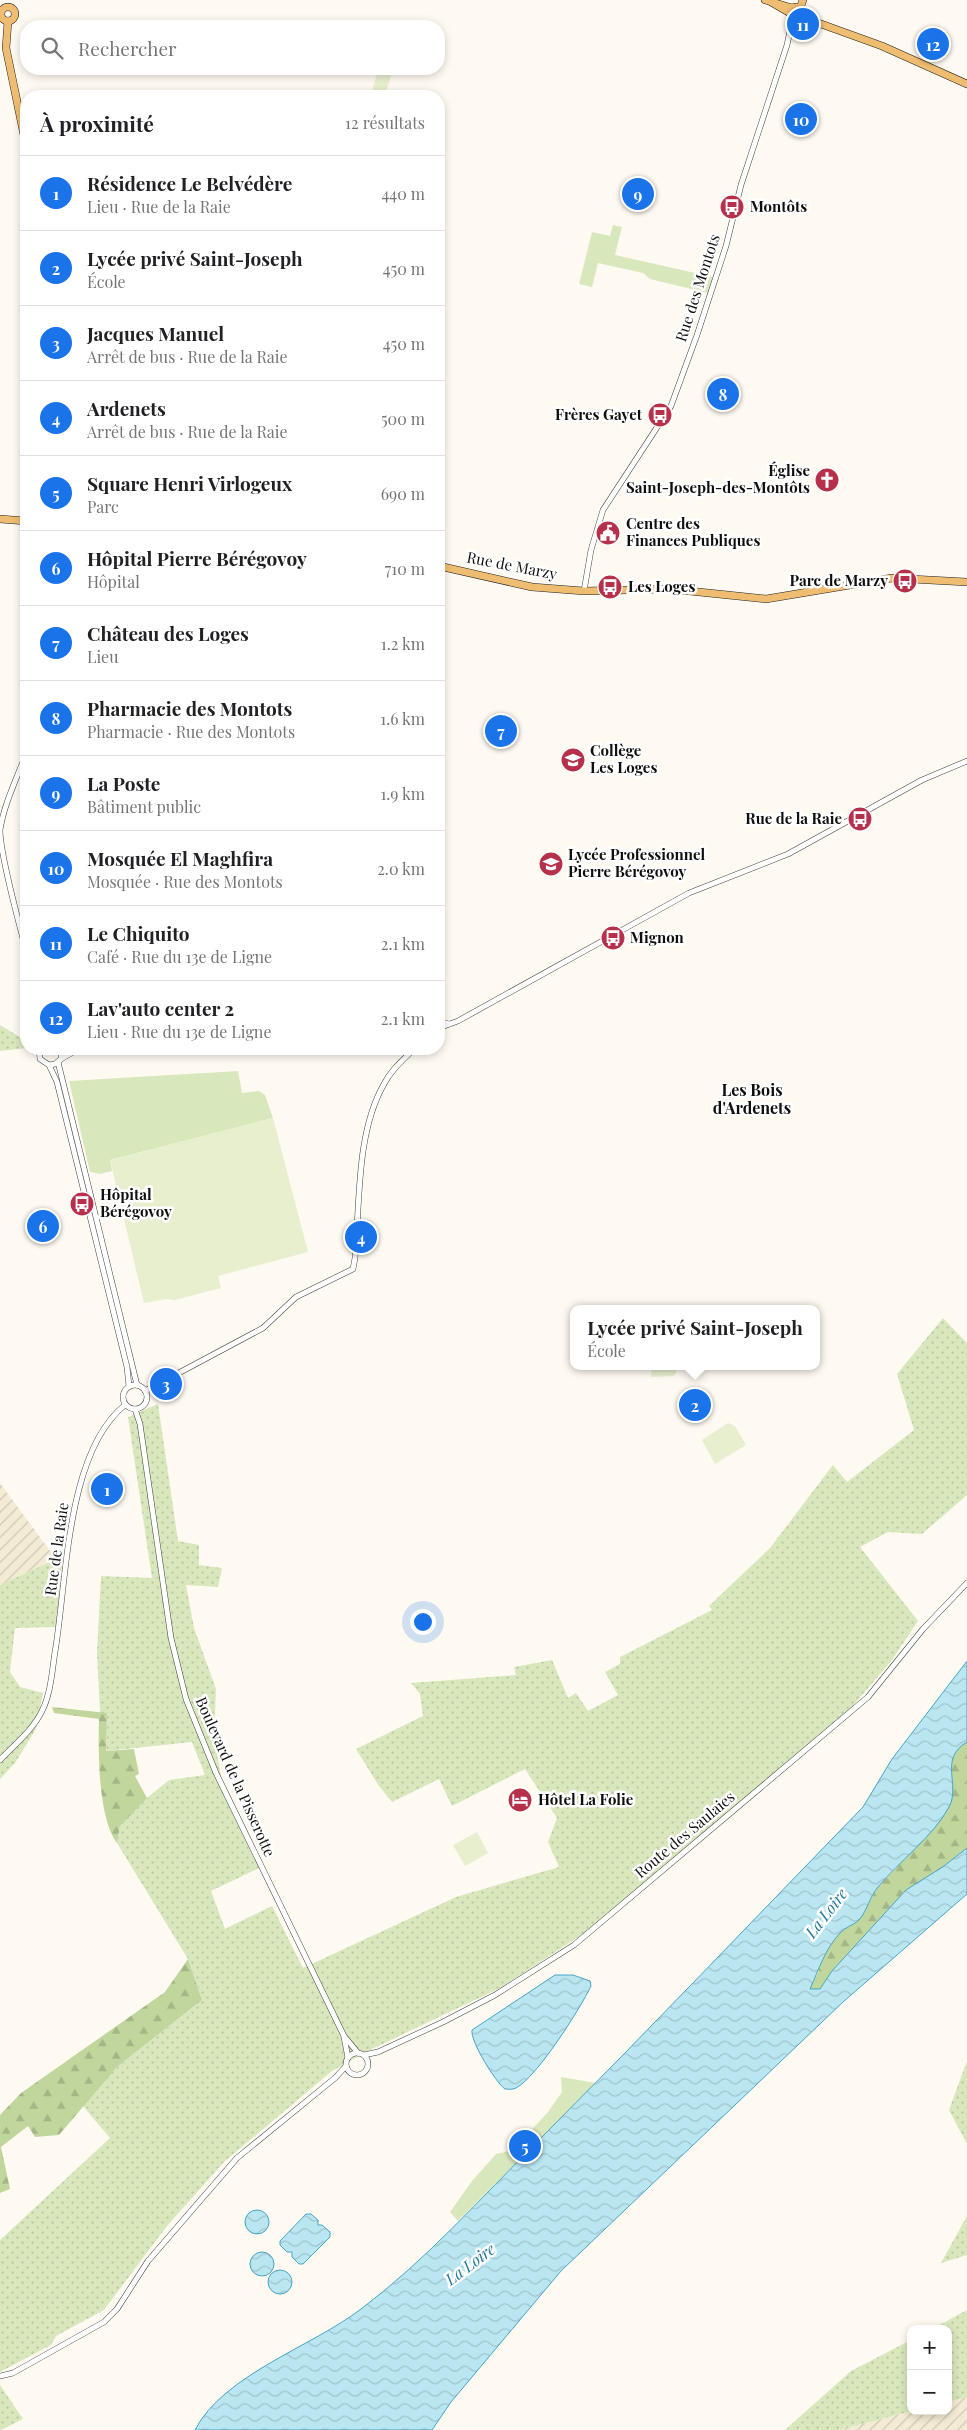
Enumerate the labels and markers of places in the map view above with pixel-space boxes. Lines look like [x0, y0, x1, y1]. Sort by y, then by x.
pin: 11 [787, 5, 819, 43]
pin: 12 [917, 25, 949, 63]
pin: 10 [785, 100, 817, 138]
pin: 9 [622, 175, 654, 213]
bus stop icon: Montôts [719, 194, 745, 220]
place label: Montôts [750, 196, 807, 216]
pin: 8 [707, 375, 739, 413]
bus stop icon: Frères Gayet [647, 402, 673, 428]
place label: Frères Gayet [555, 404, 643, 424]
place label: Église Saint-Joseph-des-Montôts [626, 460, 810, 497]
church icon: Église Saint-Joseph-des-Montôts [814, 467, 840, 493]
place label: Centre des Finances Publiques [626, 513, 760, 550]
public building icon: Centre des Finances Publiques [595, 520, 621, 546]
bus stop icon: Parc de Marzy [892, 568, 918, 594]
place label: Parc de Marzy [790, 570, 888, 590]
bus stop icon: Les Loges [597, 574, 623, 600]
place label: Les Loges [628, 576, 695, 596]
pin: 7 [485, 712, 517, 750]
place label: Collège Les Loges [590, 740, 657, 777]
school or university icon: Collège Les Loges [560, 747, 586, 773]
bus stop icon: Rue de la Raie [847, 806, 873, 832]
place label: Rue de la Raie [745, 808, 842, 828]
place label: Lycée Professionnel Pierre Bérégovoy [568, 844, 705, 881]
school or university icon: Lycée Professionnel Pierre Bérégovoy [538, 851, 564, 877]
bus stop icon: Mignon [600, 925, 626, 951]
place label: Mignon [630, 927, 685, 947]
place label: Hôpital Bérégovoy [100, 1184, 172, 1221]
bus stop icon: Hôpital Bérégovoy [69, 1191, 95, 1217]
pin: 6 [27, 1207, 59, 1245]
pin: 4 [345, 1218, 377, 1256]
pin: 3 [150, 1365, 182, 1403]
pin: 2 [679, 1386, 711, 1424]
pin: 1 [91, 1470, 123, 1508]
hotel icon: Hôtel La Folie [507, 1787, 533, 1813]
place label: Hôtel La Folie [538, 1789, 634, 1809]
pin: 5 [509, 2127, 541, 2165]

